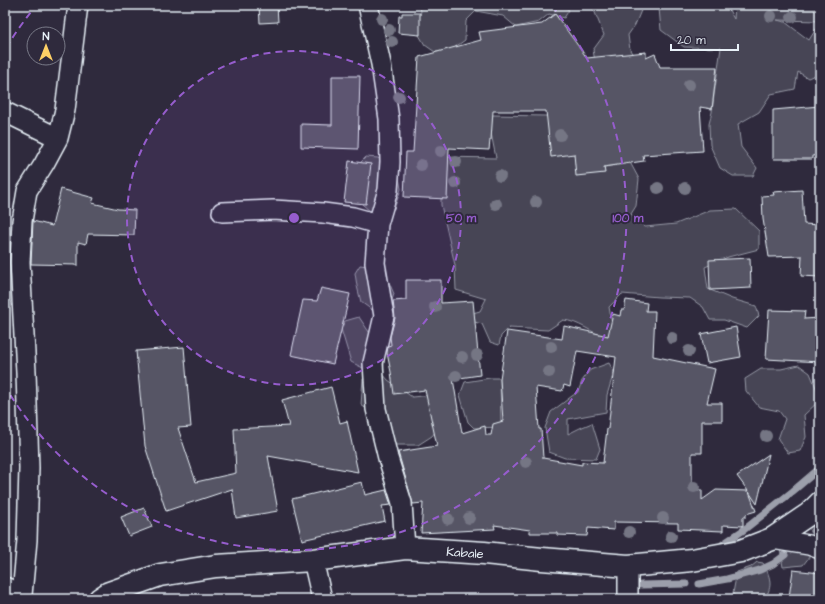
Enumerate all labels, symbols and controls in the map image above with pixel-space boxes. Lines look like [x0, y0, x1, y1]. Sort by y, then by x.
north arrow [26, 26, 66, 66]
scale bar [671, 26, 738, 52]
text: N [43, 29, 50, 44]
text: 20 m [677, 32, 706, 49]
text: 50 m [446, 210, 477, 227]
text: 100 m [613, 210, 644, 227]
centre of rings [287, 211, 301, 225]
street label: Kabale [446, 543, 484, 563]

